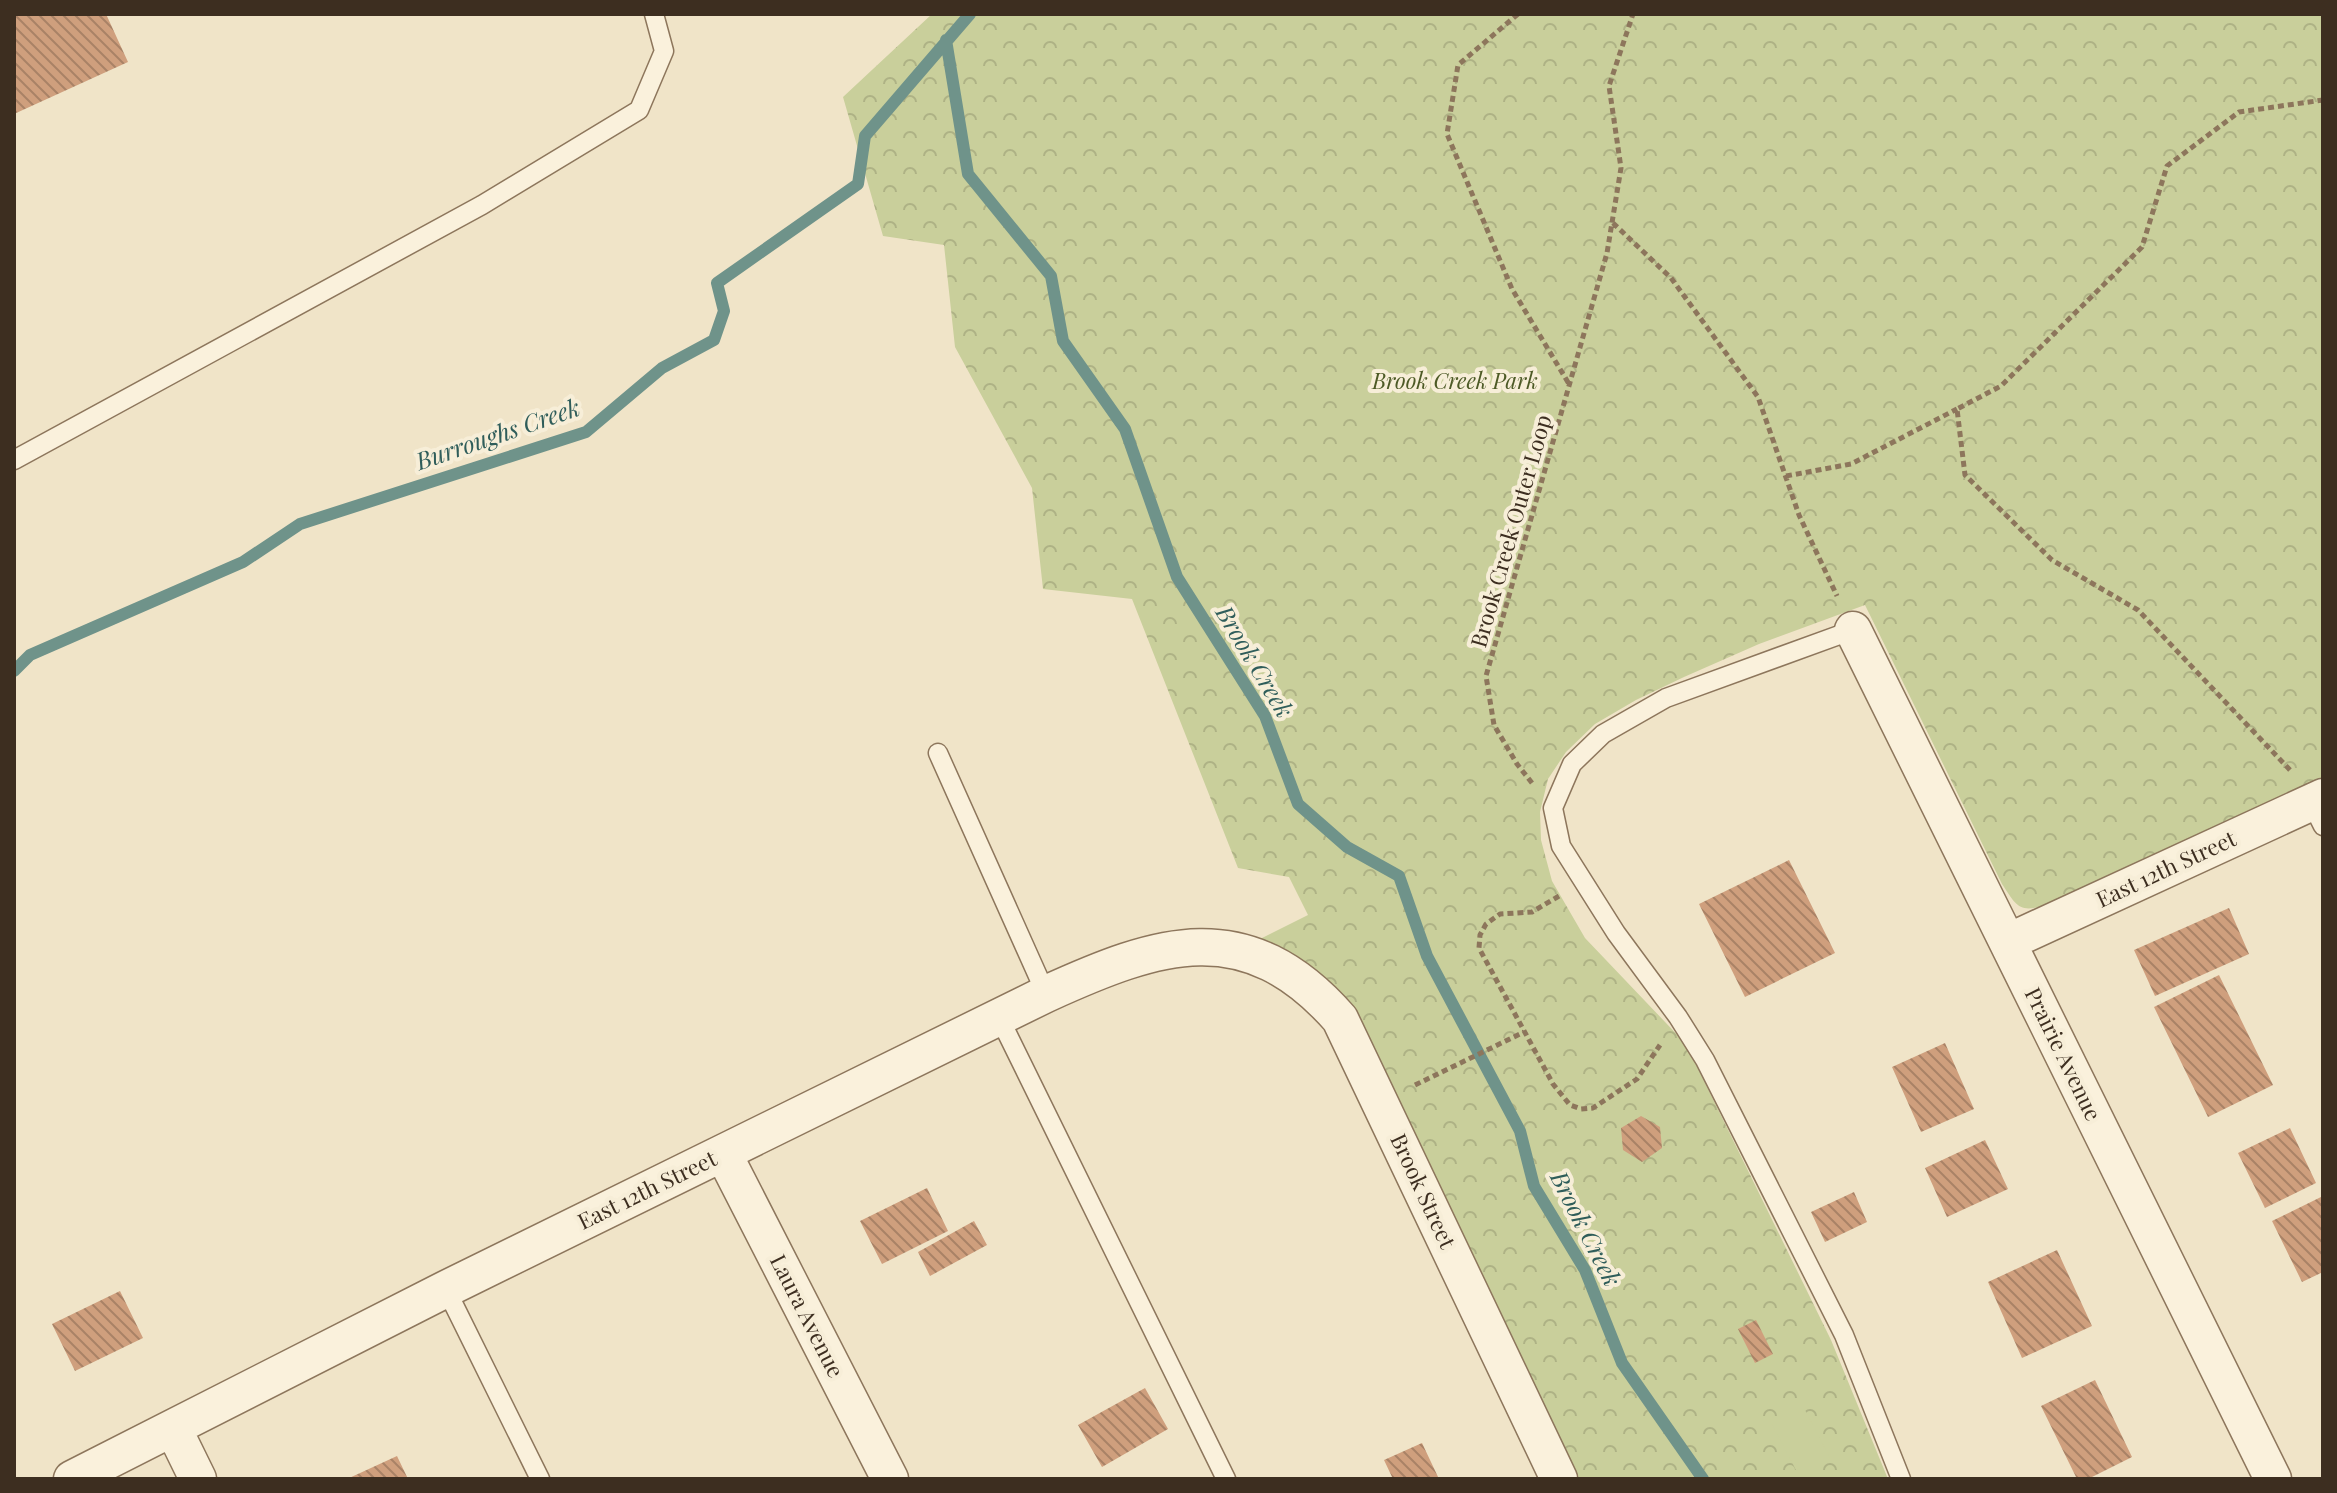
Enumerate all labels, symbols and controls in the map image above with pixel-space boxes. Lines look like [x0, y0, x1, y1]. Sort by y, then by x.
park label: Brook Creek Park [1371, 365, 1538, 395]
water label: Burroughs Creek [410, 390, 584, 477]
street label: Brook Creek Outer Loop [1462, 411, 1558, 651]
water label: Brook Creek [1209, 598, 1302, 723]
street label: East 12th Street [2091, 822, 2241, 914]
street label: Prairie Avenue [2019, 982, 2109, 1125]
street label: Brook Street [1384, 1128, 1464, 1254]
street label: East 12th Street [572, 1142, 722, 1236]
water label: Brook Creek [1544, 1164, 1630, 1291]
street label: Laura Avenue [764, 1249, 852, 1382]

